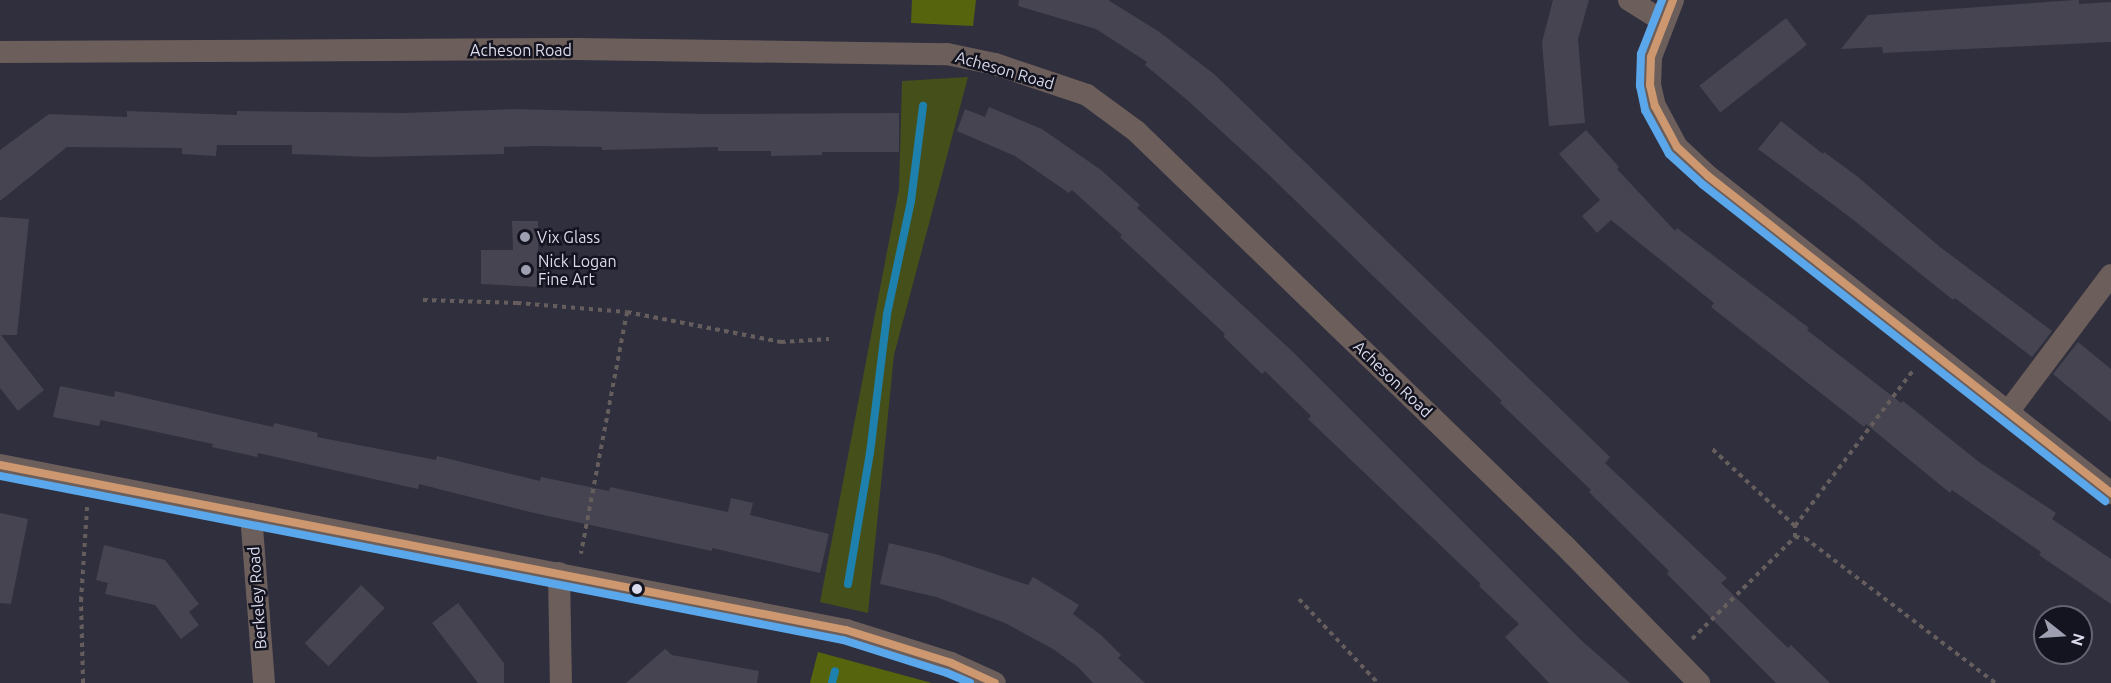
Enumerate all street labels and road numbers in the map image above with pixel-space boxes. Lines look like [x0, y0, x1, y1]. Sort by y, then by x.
street label: Acheson Road [470, 40, 572, 60]
street label: Acheson Road [953, 47, 1057, 93]
street label: Acheson Road [1350, 337, 1436, 421]
street label: Berkeley Road [244, 546, 270, 650]

